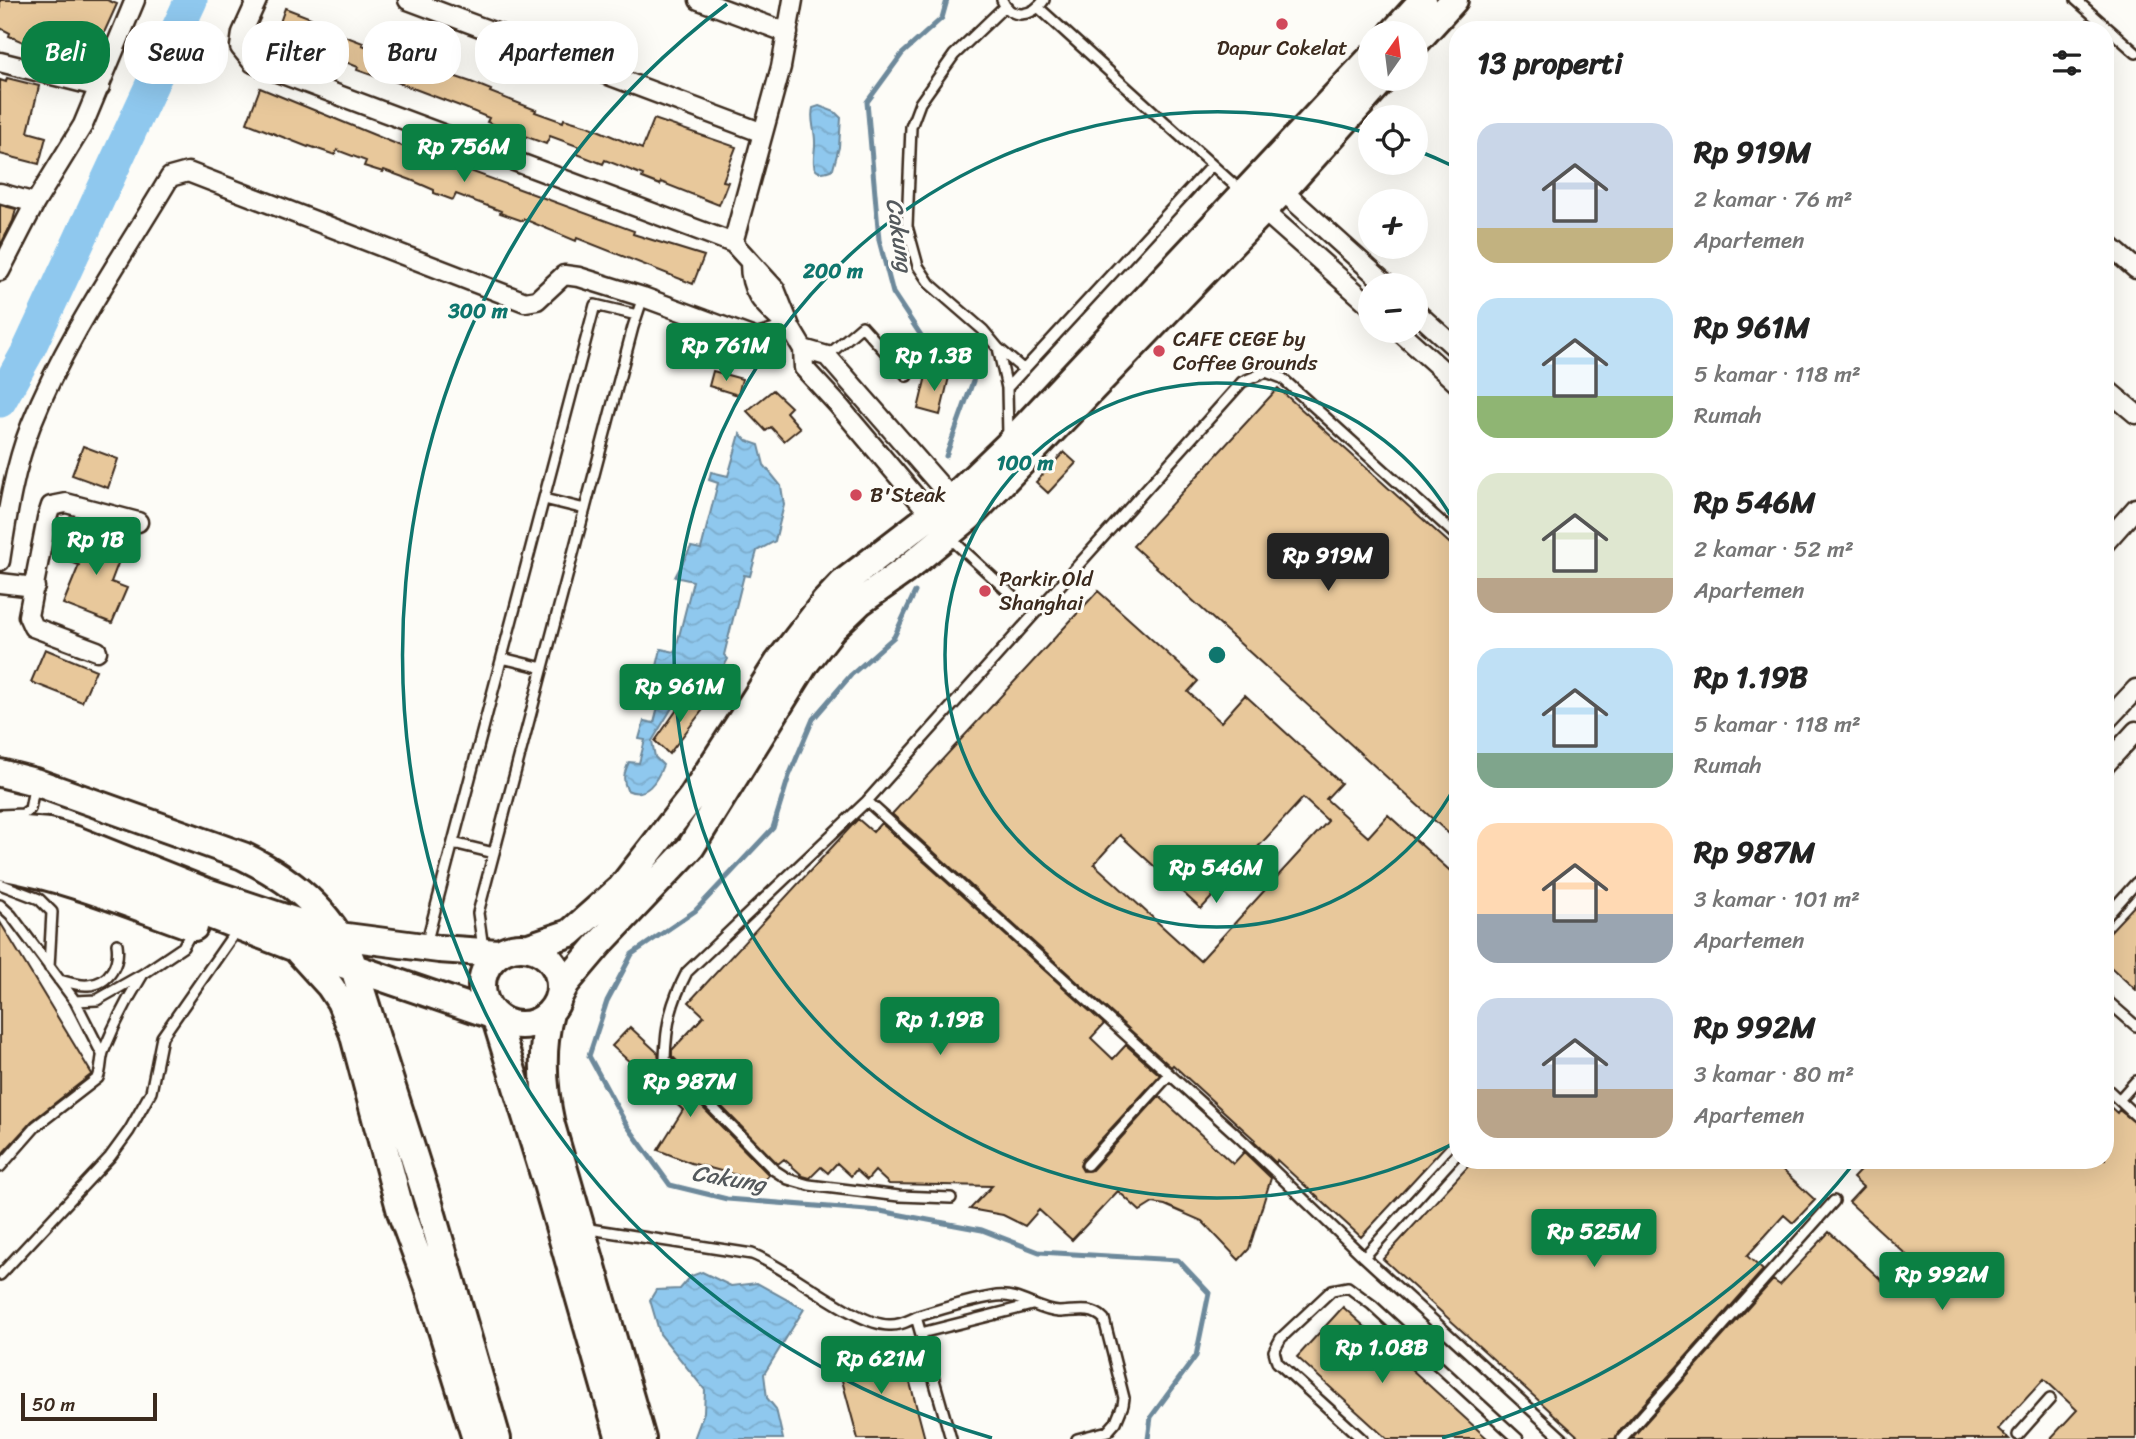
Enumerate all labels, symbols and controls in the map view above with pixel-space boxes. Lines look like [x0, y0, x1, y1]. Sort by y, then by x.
marker: Dapur Cokelat [1274, 16, 1290, 32]
chip: Beli [21, 21, 110, 84]
chip: Sewa [124, 21, 228, 84]
chip: Filter [242, 21, 349, 84]
chip: Baru [363, 21, 461, 84]
chip: Apartemen [475, 21, 638, 84]
north arrow [1358, 21, 1428, 91]
map controls [1358, 21, 1428, 343]
place label: Dapur Cokelat [1217, 29, 1347, 67]
text: 13 properti [1477, 36, 1622, 90]
icon: filters [2048, 44, 2086, 82]
button: locate [1358, 105, 1428, 175]
pin: Rp 756M [399, 124, 529, 184]
text: Rp 919M [1694, 125, 1811, 179]
text: Rp 756M [418, 126, 510, 167]
icon: home [1533, 151, 1617, 235]
text: 2 kamar · 76 m² [1694, 179, 1853, 220]
button: + [1358, 189, 1428, 259]
water label: Cakung [873, 195, 926, 277]
text: Apartemen [1694, 220, 1804, 261]
text: 200 m [802, 252, 864, 290]
button: − [1358, 273, 1428, 343]
text: 300 m [447, 292, 509, 330]
text: Rp 961M [1694, 300, 1810, 354]
place label: CAFE CEGE by Coffee Grounds [1173, 320, 1318, 382]
pin: Rp 761M [661, 324, 791, 383]
text: Rp 761M [682, 325, 770, 366]
icon: home [1533, 326, 1617, 410]
pin: Rp 1.3B [869, 334, 999, 393]
text: Rp 1.3B [896, 335, 972, 376]
marker: CAFE CEGE by Coffee Grounds [1151, 343, 1167, 359]
text: 5 kamar · 118 m² [1694, 354, 1861, 395]
text: Rumah [1694, 395, 1762, 436]
text: 100 m [996, 444, 1054, 482]
text: Rp 546M [1694, 475, 1816, 529]
place label: B'Steak [870, 476, 946, 514]
marker: B'Steak [848, 487, 864, 503]
icon: home [1533, 501, 1617, 585]
pin: Rp 1B [47, 518, 145, 577]
text: Rp 1B [68, 519, 124, 560]
text: 2 kamar · 52 m² [1694, 529, 1854, 570]
pin: Rp 919M [1263, 534, 1393, 593]
text: Rp 919M [1283, 535, 1373, 576]
place label: Parkir Old Shanghai [999, 560, 1095, 622]
text: Apartemen [1694, 570, 1804, 611]
marker: Parkir Old Shanghai [977, 583, 993, 599]
centre of rings [1205, 643, 1229, 667]
text: Rp 1.19B [1694, 650, 1808, 704]
pin: Rp 961M [615, 664, 745, 724]
text: Rp 961M [636, 666, 724, 707]
icon: home [1533, 676, 1617, 760]
text: 5 kamar · 118 m² [1694, 704, 1861, 745]
text: Rumah [1694, 745, 1762, 786]
text: Rp 987M [1694, 825, 1815, 879]
pin: Rp 546M [1151, 846, 1281, 905]
text: Rp 546M [1169, 847, 1263, 888]
icon: home [1533, 851, 1617, 935]
text: 3 kamar · 101 m² [1694, 879, 1860, 920]
text: Apartemen [1694, 920, 1804, 961]
pin: Rp 1.19B [868, 998, 1012, 1057]
text: Rp 1.19B [896, 999, 984, 1040]
text: Rp 992M [1694, 1000, 1816, 1054]
icon: home [1533, 1026, 1617, 1110]
text: 3 kamar · 80 m² [1694, 1054, 1854, 1095]
pin: Rp 987M [625, 1060, 755, 1119]
text: Rp 987M [644, 1061, 736, 1102]
text: Apartemen [1694, 1095, 1804, 1136]
water label: Cakung [689, 1152, 771, 1205]
pin: Rp 525M [1529, 1210, 1659, 1269]
text: Rp 525M [1547, 1211, 1641, 1252]
pin: Rp 992M [1877, 1252, 2007, 1312]
text: Rp 992M [1895, 1254, 1989, 1295]
pin: Rp 1.08B [1310, 1326, 1454, 1385]
text: Rp 1.08B [1336, 1327, 1428, 1368]
pin: Rp 621M [816, 1336, 946, 1396]
text: Rp 621M [837, 1338, 925, 1379]
text: 50 m [32, 1388, 75, 1421]
scale bar [21, 1390, 158, 1422]

